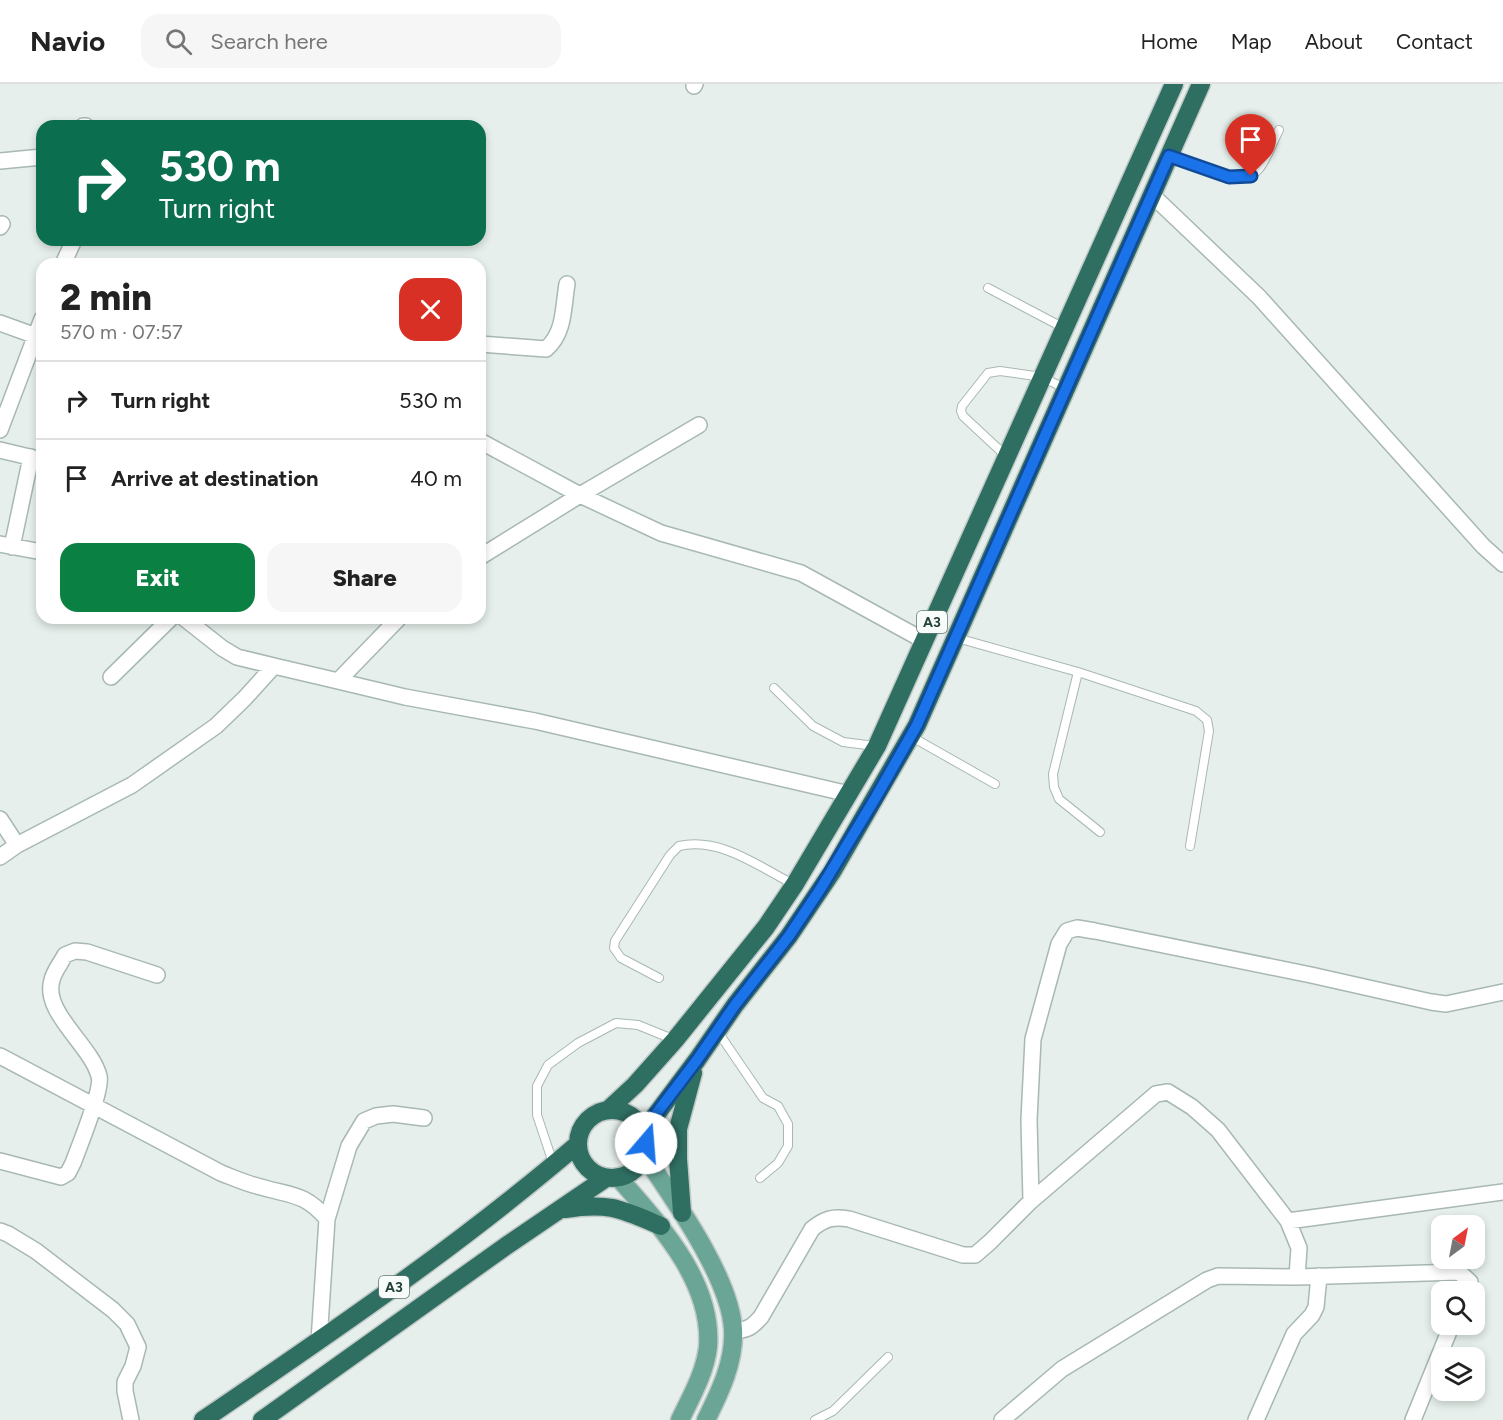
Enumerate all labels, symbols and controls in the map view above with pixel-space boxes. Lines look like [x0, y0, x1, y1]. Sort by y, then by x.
search box [141, 14, 561, 68]
text: Navio [30, 24, 105, 58]
icon: search [162, 25, 195, 58]
text: Search here [210, 28, 328, 55]
text: Home [1141, 29, 1198, 54]
text: Map [1231, 29, 1272, 54]
text: About [1305, 29, 1363, 54]
text: Contact [1396, 29, 1473, 54]
pin [1225, 114, 1276, 176]
icon: arrive [1234, 123, 1267, 156]
text: 530 m [159, 141, 281, 192]
icon: right [60, 144, 138, 222]
text: Turn right [159, 192, 275, 225]
text: 2 min [60, 276, 152, 319]
button: close [399, 278, 462, 341]
text: 570 m · 07:57 [60, 320, 183, 344]
icon: right [60, 384, 93, 417]
text: Turn right [111, 387, 210, 414]
text: 530 m [399, 387, 462, 414]
icon: arrive [60, 462, 93, 495]
text: Arrive at destination [111, 465, 319, 492]
text: 40 m [410, 465, 462, 492]
button: Exit [60, 543, 255, 612]
button: Share [267, 543, 462, 612]
road number: A3 [917, 611, 947, 633]
position arrow [614, 1111, 678, 1175]
north arrow [1431, 1215, 1485, 1269]
map controls [1431, 1215, 1485, 1401]
road number: A3 [379, 1276, 409, 1298]
button: search [1431, 1281, 1485, 1335]
button: layers [1431, 1347, 1485, 1401]

